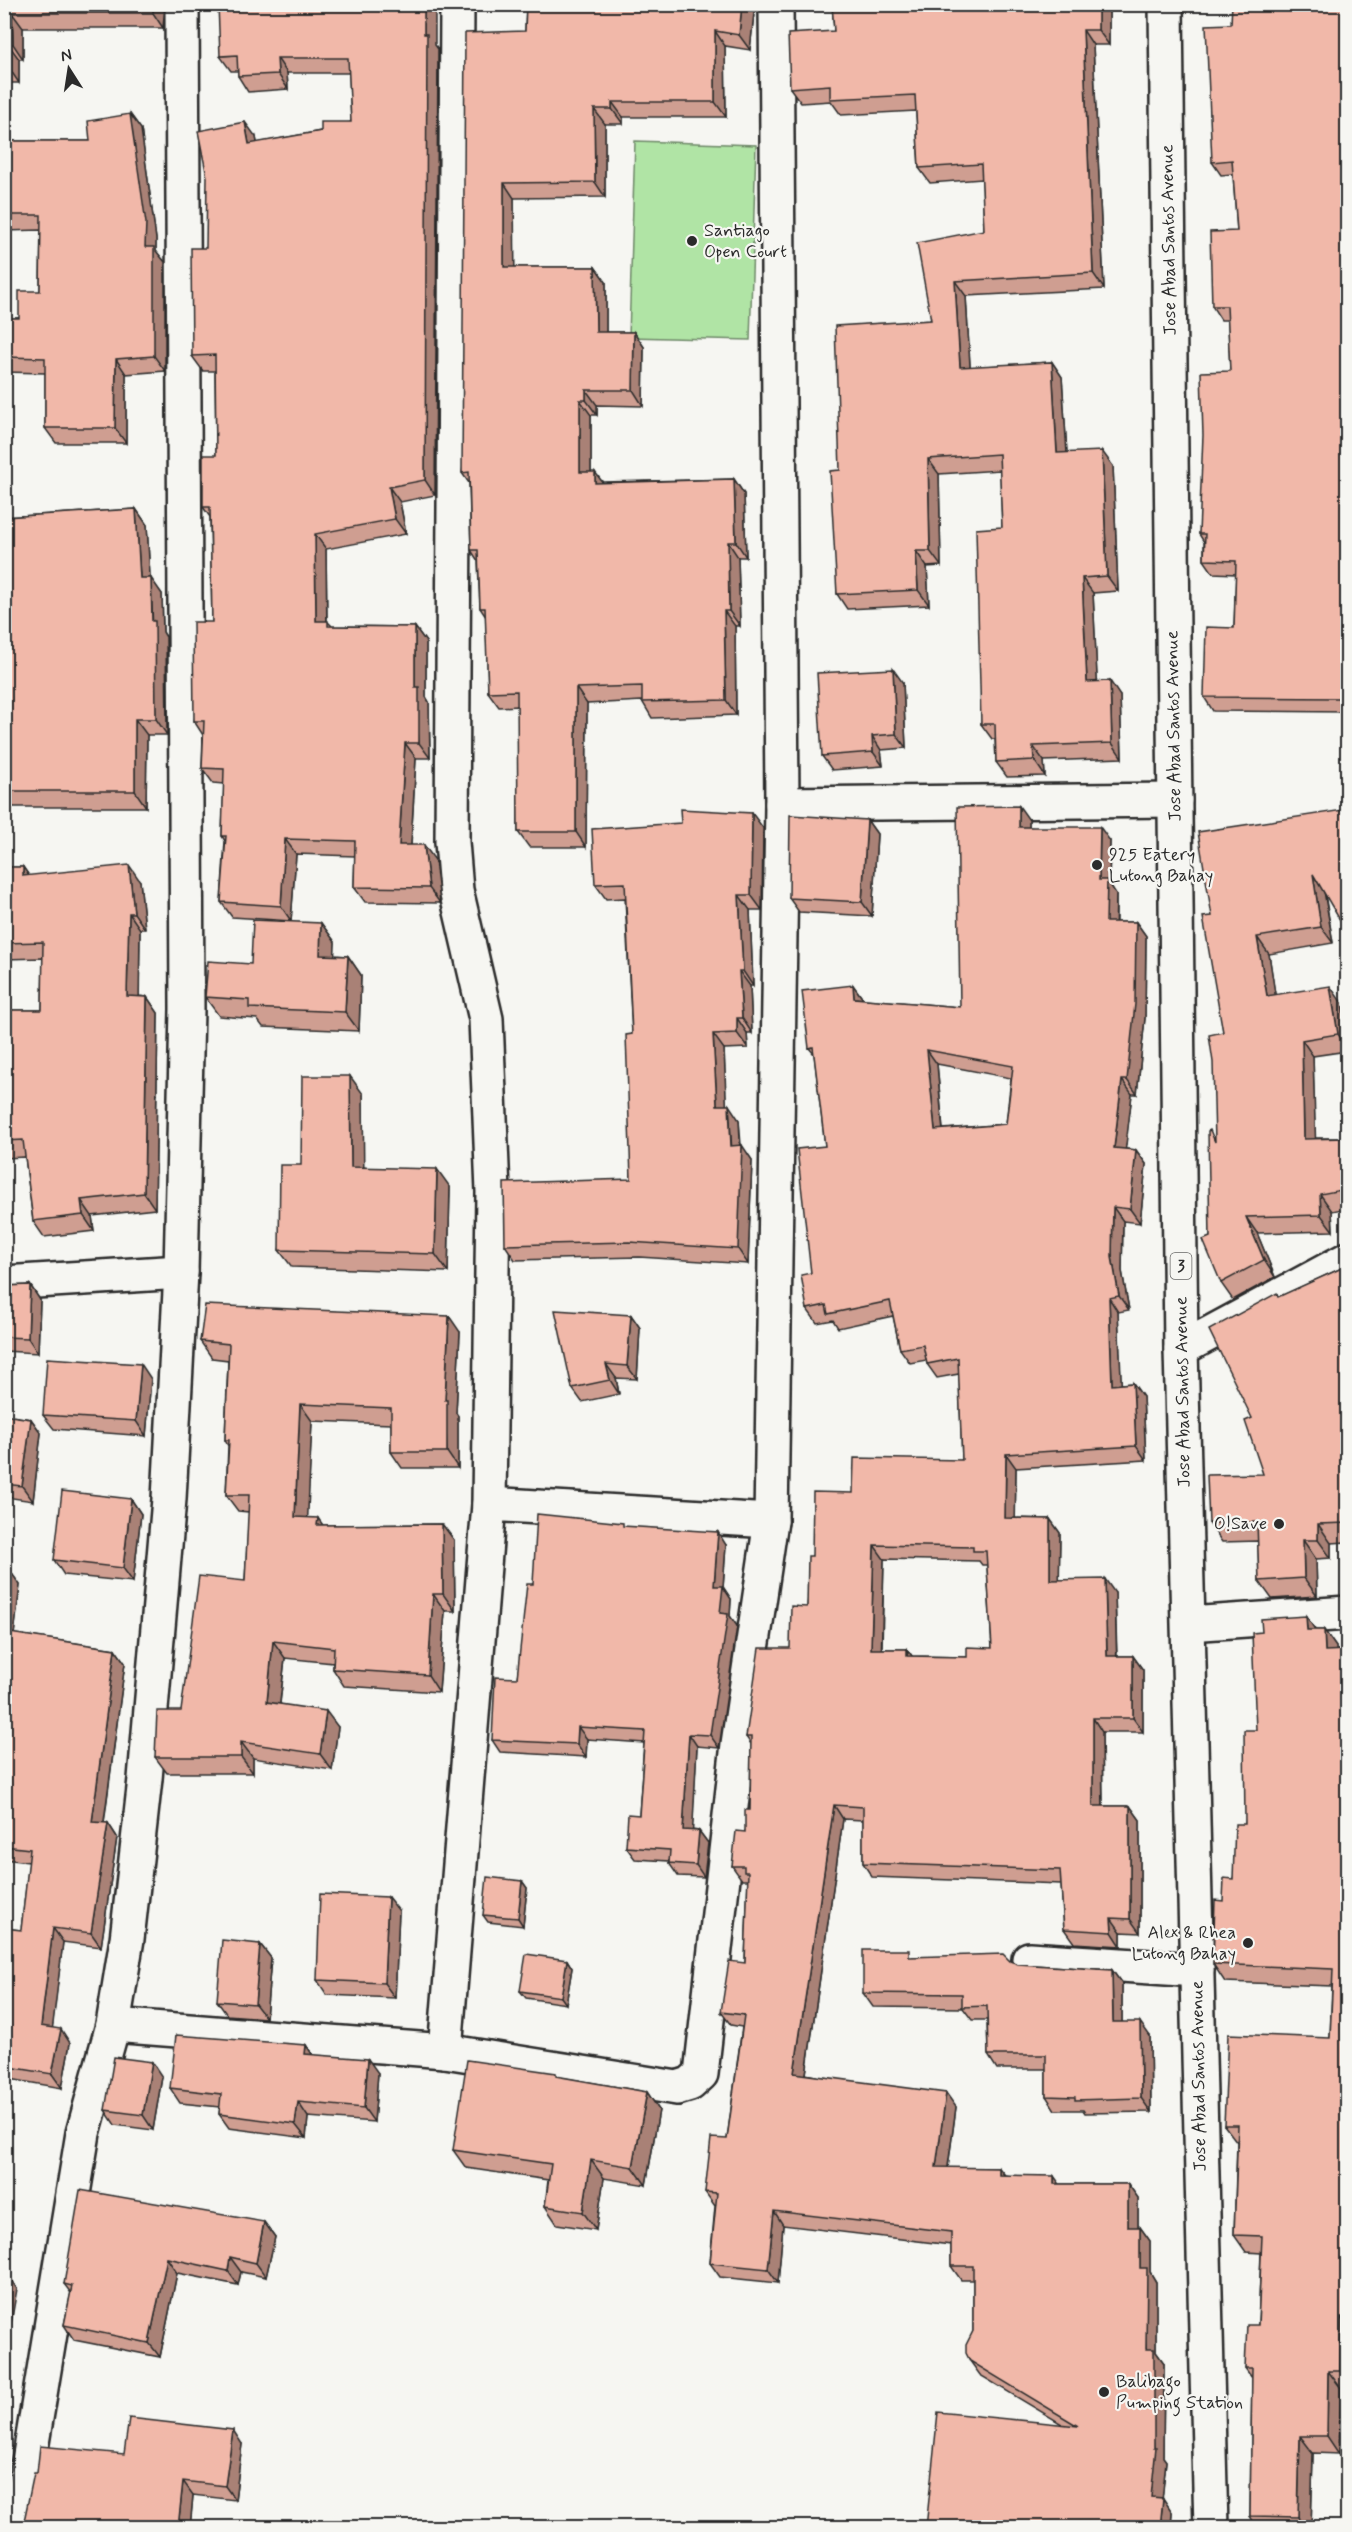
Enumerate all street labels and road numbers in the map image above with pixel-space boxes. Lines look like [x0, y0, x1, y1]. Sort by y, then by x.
street label: Jose Abad Santos Avenue [1155, 144, 1183, 336]
street label: Jose Abad Santos Avenue [1160, 630, 1188, 822]
road number: 3 [1170, 1253, 1192, 1279]
street label: Jose Abad Santos Avenue [1169, 1296, 1197, 1488]
street label: Jose Abad Santos Avenue [1185, 1980, 1213, 2172]

